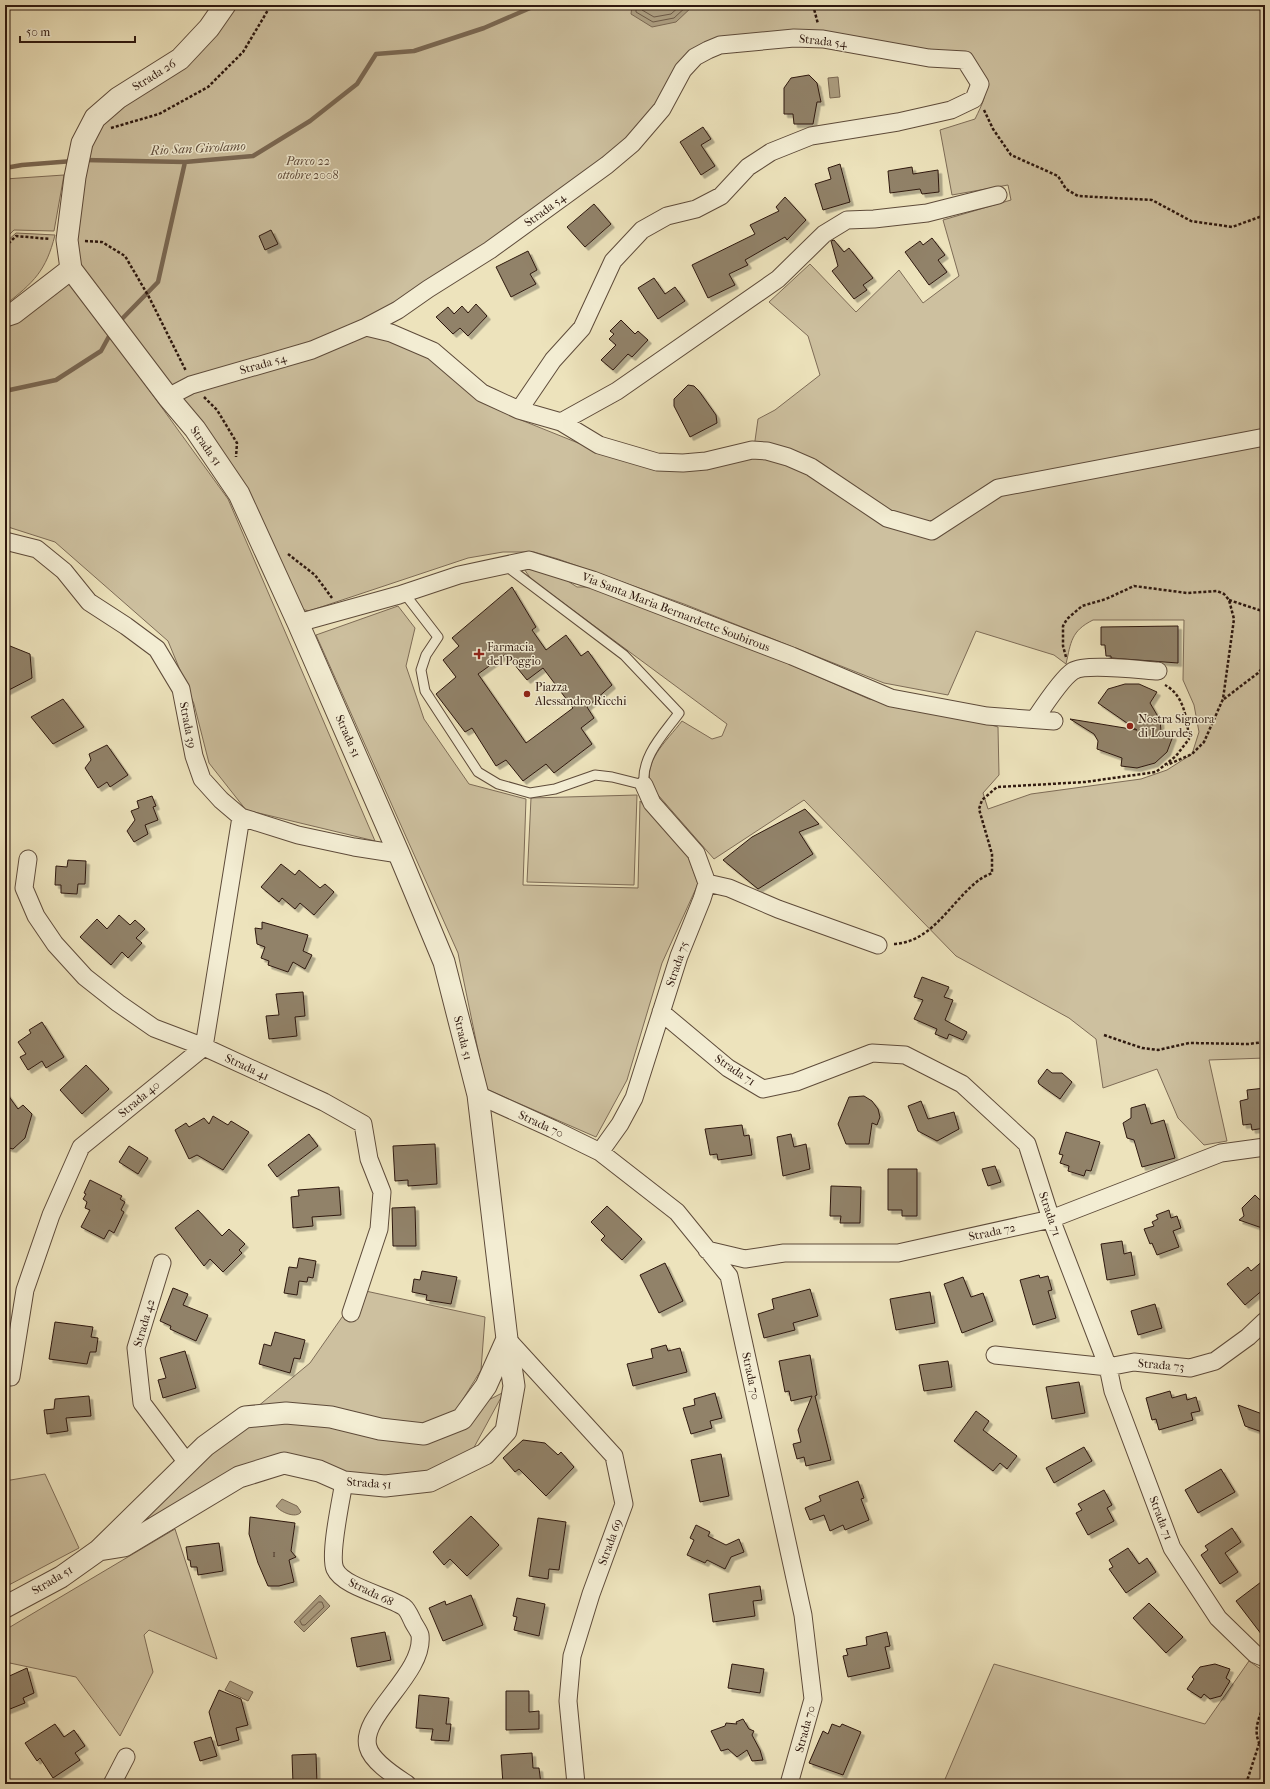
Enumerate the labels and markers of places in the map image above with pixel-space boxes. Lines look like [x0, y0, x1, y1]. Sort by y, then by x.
place label: Farmacia del Poggio [487, 640, 541, 668]
marker: Farmacia del Poggio [474, 649, 484, 659]
place label: Piazza Alessandro Ricchi [534, 680, 627, 708]
marker: Piazza Alessandro Ricchi [522, 689, 532, 699]
place label: Nostra Signora di Lourdes [1138, 712, 1215, 740]
marker: Nostra Signora di Lourdes [1125, 721, 1135, 731]

